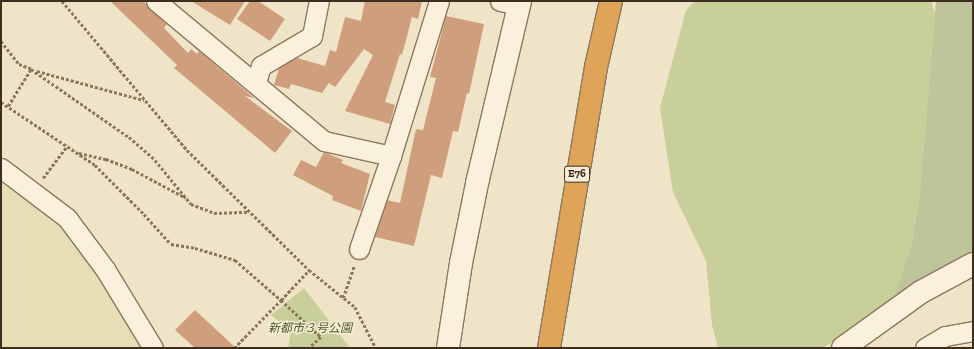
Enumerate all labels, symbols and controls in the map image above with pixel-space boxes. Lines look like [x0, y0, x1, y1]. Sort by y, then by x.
road number: E76 [564, 165, 590, 183]
park label: 新都市３号公園 [268, 322, 352, 336]

